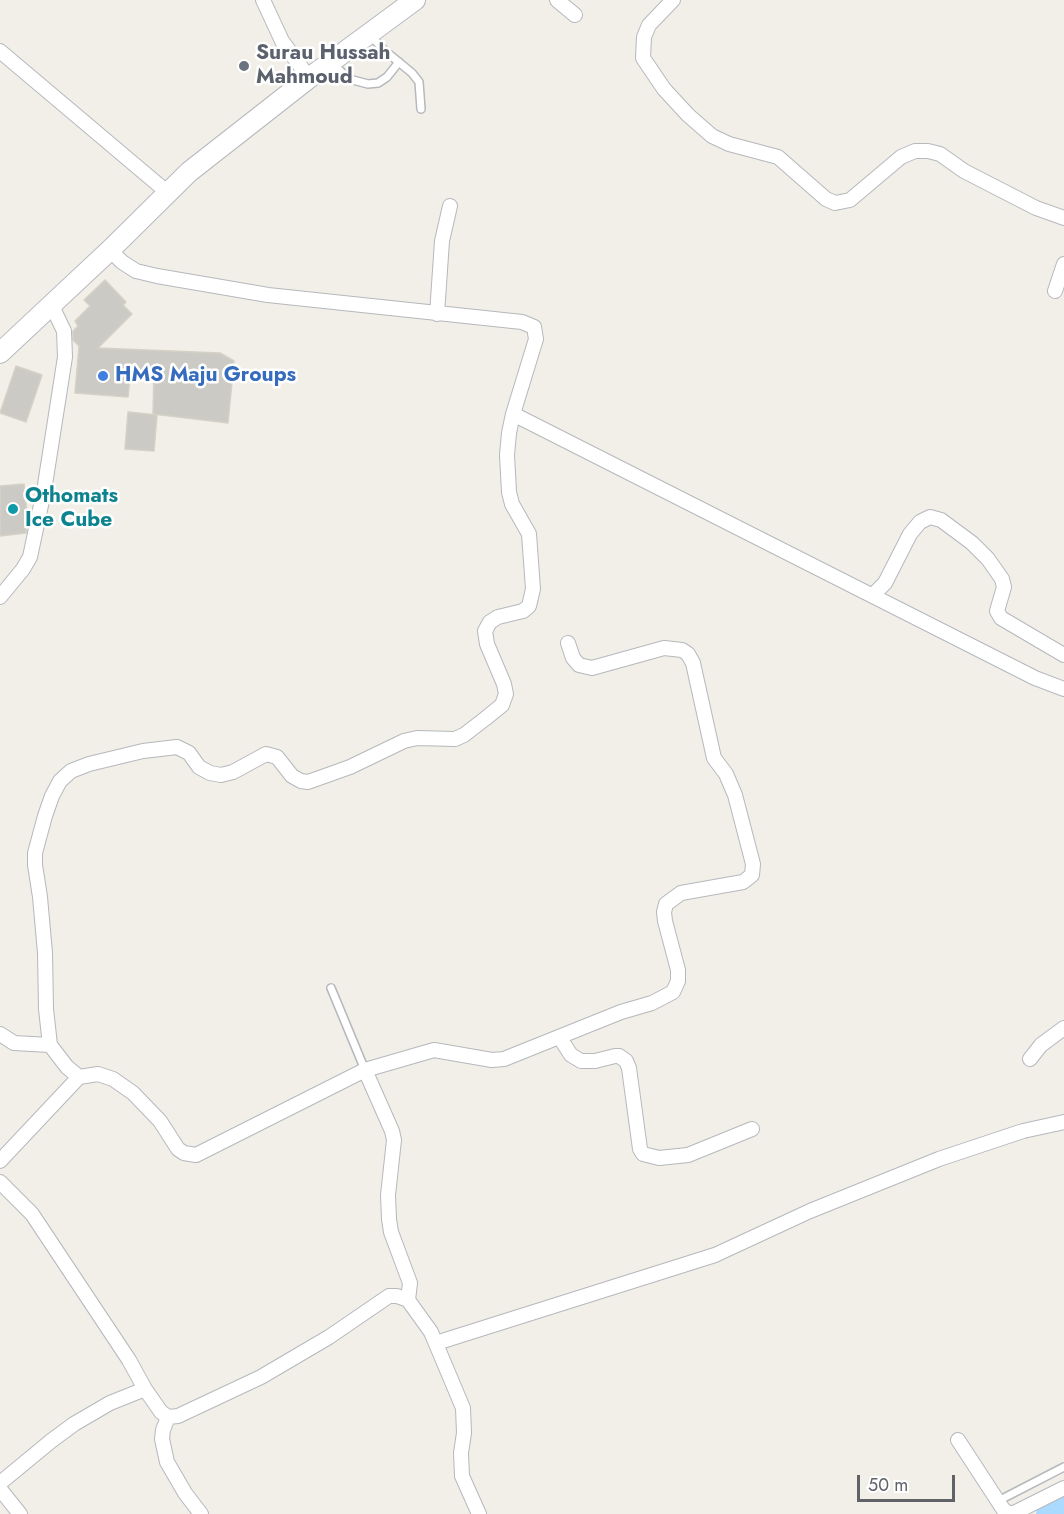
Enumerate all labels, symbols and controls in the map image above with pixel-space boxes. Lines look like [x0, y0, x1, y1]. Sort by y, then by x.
place label: Surau Hussah Mahmoud [256, 41, 391, 91]
marker: Surau Hussah Mahmoud [237, 59, 251, 73]
place label: HMS Maju Groups [115, 363, 296, 389]
marker: HMS Maju Groups [96, 369, 110, 383]
place label: Othomats Ice Cube [25, 484, 118, 534]
marker: Othomats Ice Cube [6, 502, 20, 516]
scale bar [860, 1463, 958, 1501]
text: 50 m [868, 1472, 908, 1498]

